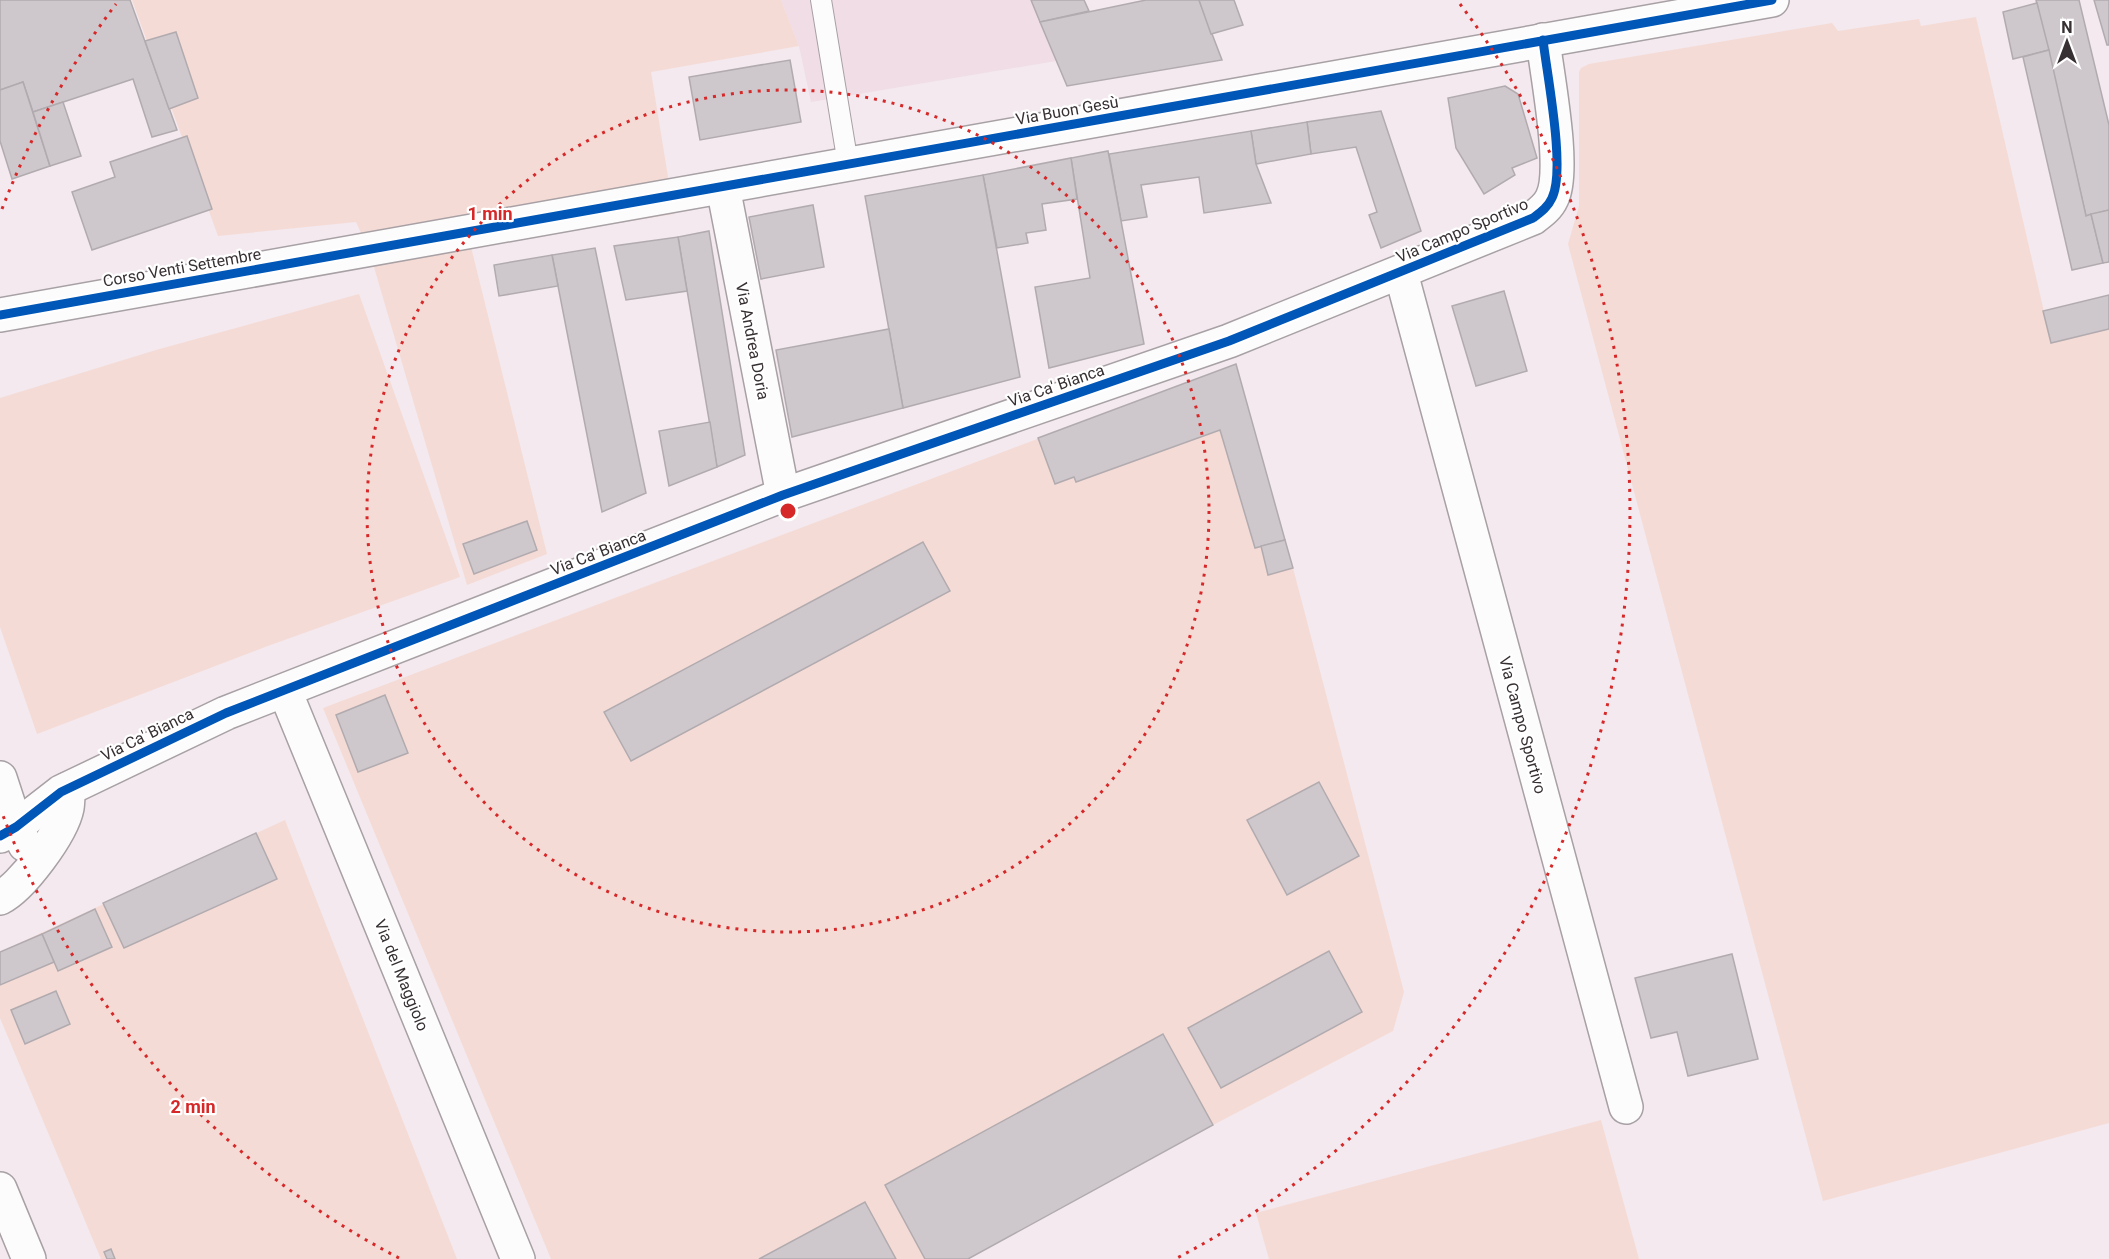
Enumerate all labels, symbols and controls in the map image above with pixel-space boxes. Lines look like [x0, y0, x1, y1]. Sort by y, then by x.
north arrow [2037, 12, 2097, 72]
text: N [2061, 18, 2073, 37]
street label: Via Buon Gesù [1014, 92, 1120, 129]
street label: Via Campo Sportivo [1393, 194, 1531, 267]
text: 1 min [467, 203, 513, 224]
street label: Corso Venti Settembre [102, 244, 263, 291]
street label: Via Andrea Doria [732, 281, 773, 401]
street label: Via Ca' Bianca [1006, 360, 1107, 411]
centre of rings [778, 501, 798, 521]
street label: Via Ca' Bianca [548, 526, 649, 579]
street label: Via Campo Sportivo [1495, 654, 1550, 796]
street label: Via Ca' Bianca [98, 704, 197, 765]
street label: Via del Maggiolo [370, 917, 433, 1034]
text: 2 min [170, 1096, 216, 1117]

